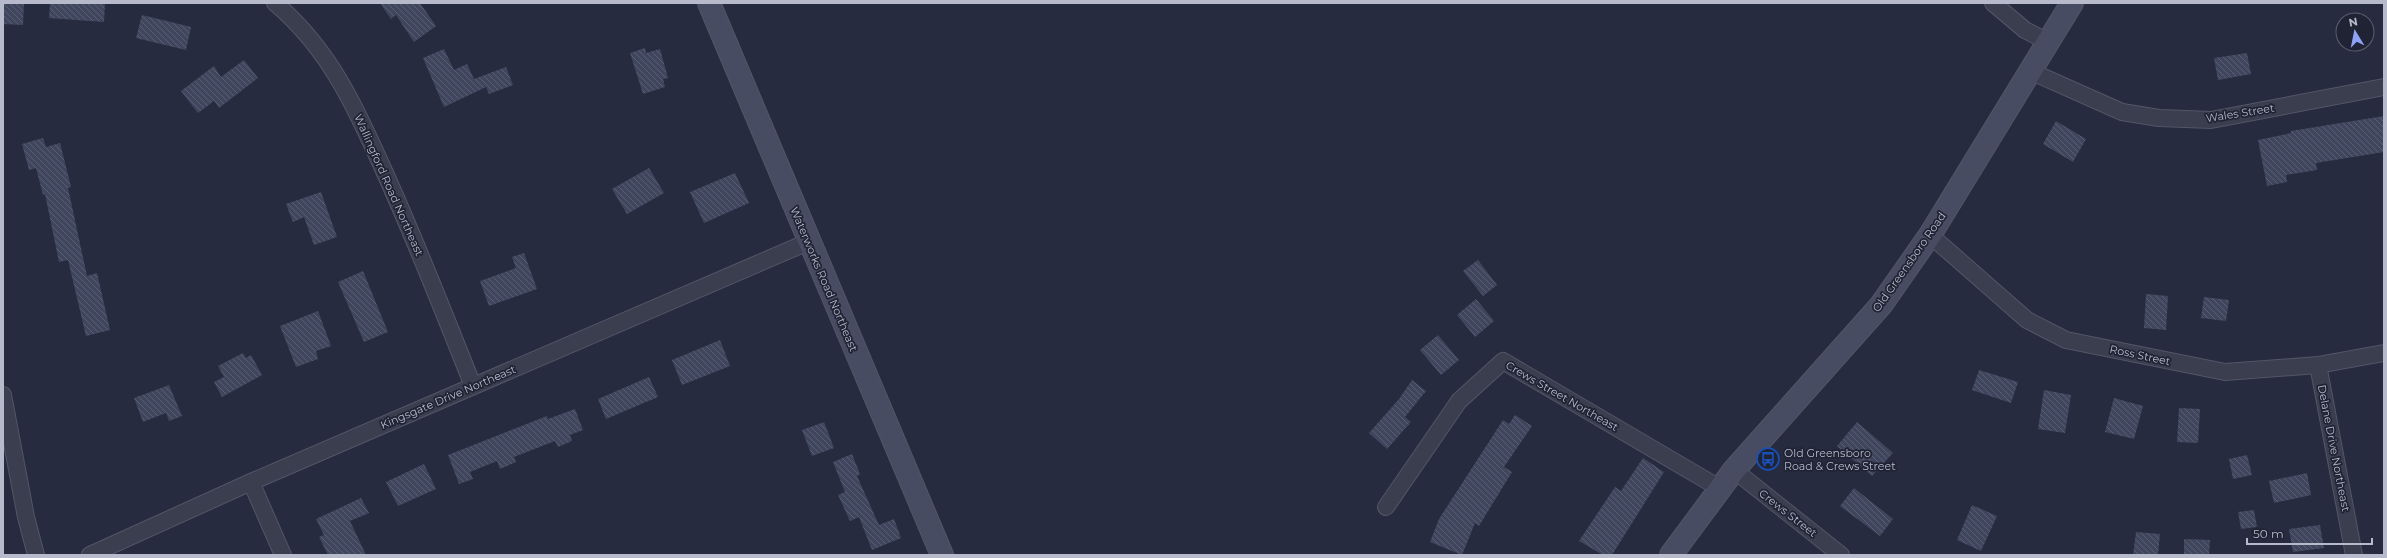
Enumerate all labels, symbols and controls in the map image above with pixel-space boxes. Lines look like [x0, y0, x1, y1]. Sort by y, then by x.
north arrow [2335, 12, 2375, 52]
text: N [2348, 14, 2359, 30]
street label: Wales Street [2205, 101, 2276, 125]
street label: Wallingford Road Northeast [351, 112, 427, 259]
street label: Waterworks Road Northeast [787, 205, 861, 354]
street label: Old Greensboro Road [1869, 209, 1949, 315]
street label: Ross Street [2108, 342, 2172, 368]
street label: Crews Street Northeast [1503, 358, 1621, 434]
street label: Kingsgate Drive Northeast [378, 362, 518, 432]
street label: Delane Drive Northeast [2315, 383, 2353, 513]
bus stop icon: Old Greensboro Road & Crews Street [1755, 446, 1781, 472]
place label: Old Greensboro Road & Crews Street [1784, 446, 1896, 473]
street label: Crews Street [1756, 486, 1820, 540]
scale bar [2247, 520, 2372, 546]
text: 50 m [2253, 526, 2284, 541]

